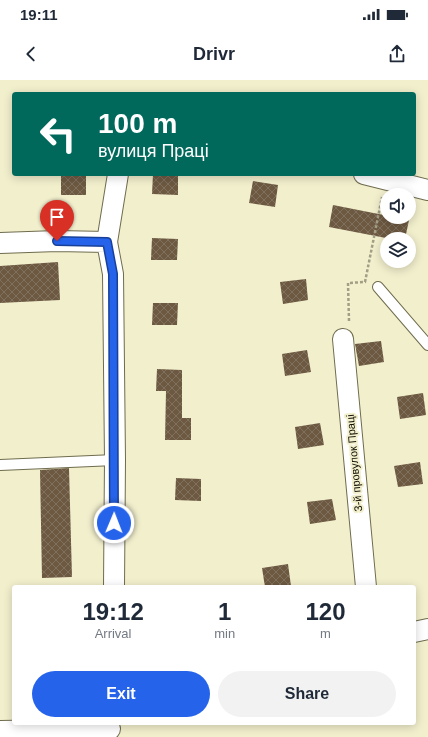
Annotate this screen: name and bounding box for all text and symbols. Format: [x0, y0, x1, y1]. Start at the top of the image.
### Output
text: 19:11 [20, 6, 58, 23]
icon: back [20, 43, 42, 65]
icon: share [386, 43, 408, 65]
text: Drivr [193, 44, 235, 64]
icon: left [32, 108, 84, 160]
text: 100 m [98, 108, 177, 139]
text: вулиця Праці [98, 141, 209, 161]
map controls [380, 188, 416, 268]
button: sound [380, 188, 416, 224]
pin [40, 200, 74, 241]
icon: arrive [46, 206, 68, 228]
button: layers [380, 232, 416, 268]
street label: 3-й провулок Праці [344, 414, 364, 512]
position arrow [93, 502, 135, 544]
text: 19:12 [82, 598, 144, 625]
text: 1 [218, 598, 231, 625]
text: 120 [306, 598, 346, 625]
text: Arrival [95, 626, 132, 641]
text: min [214, 626, 235, 641]
text: m [320, 626, 331, 641]
button: Exit [32, 671, 210, 717]
button: Share [218, 671, 396, 717]

